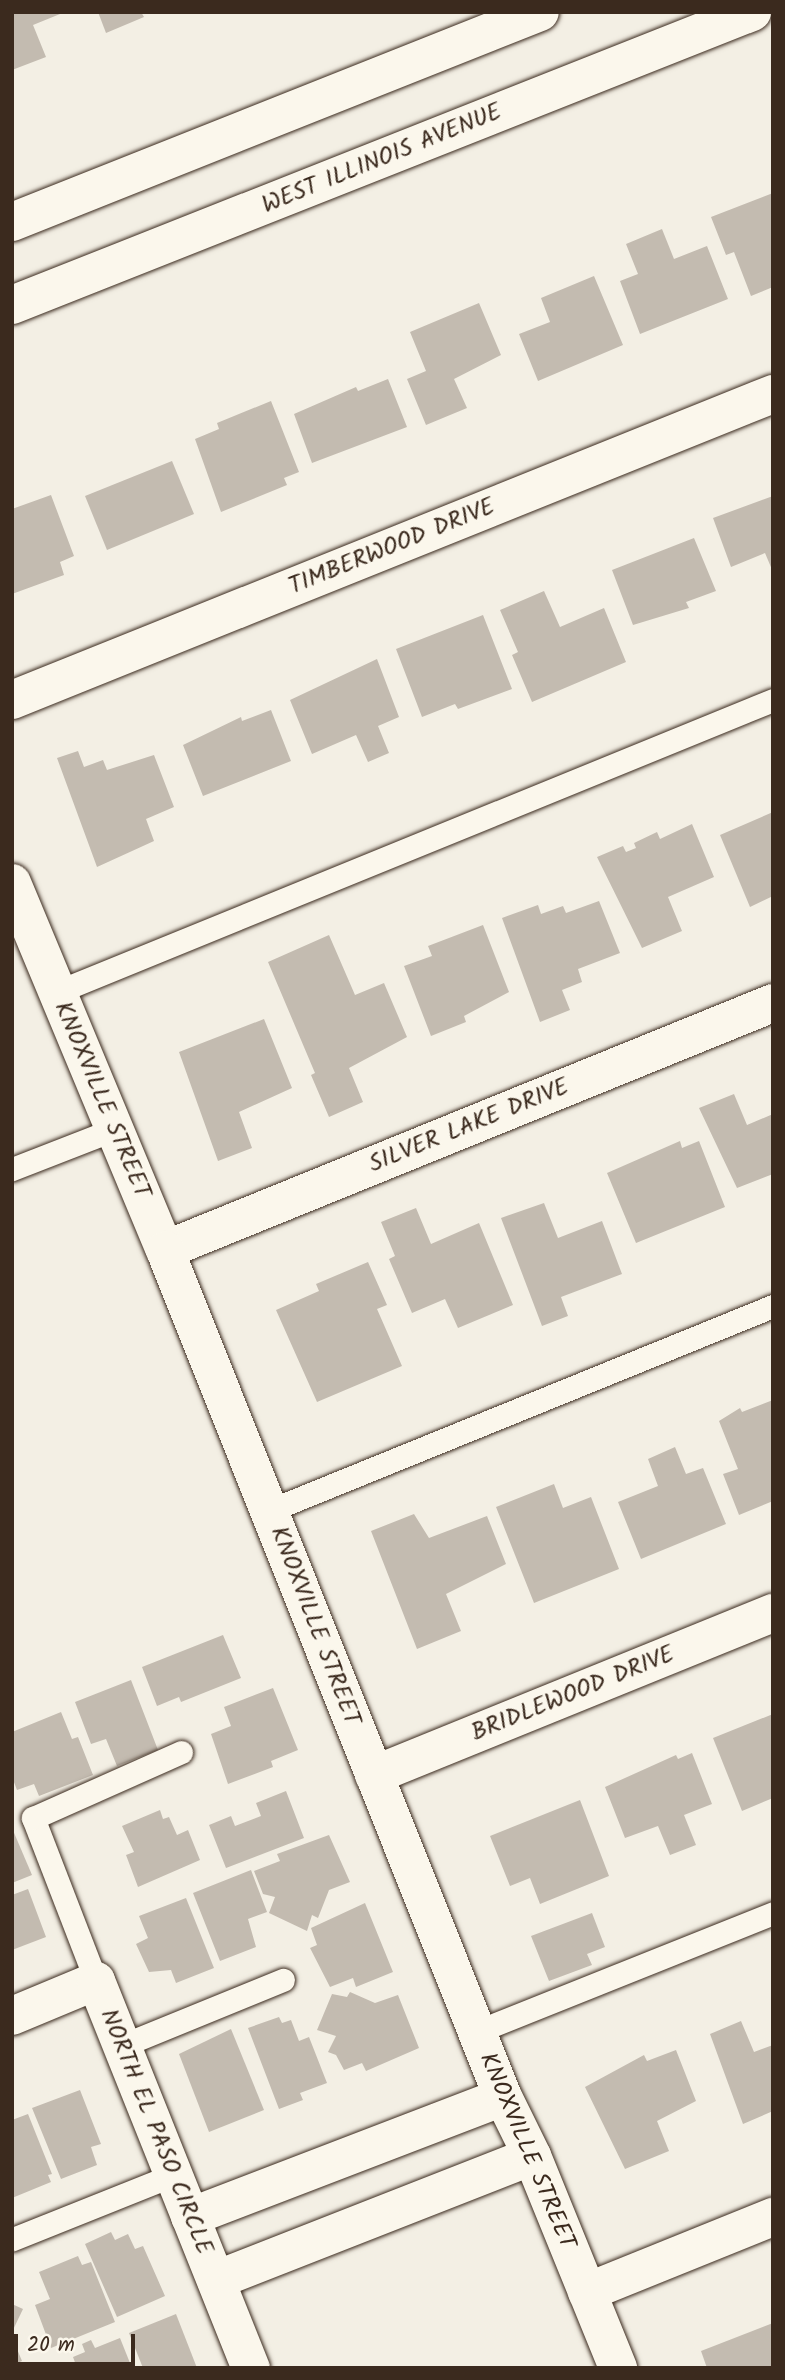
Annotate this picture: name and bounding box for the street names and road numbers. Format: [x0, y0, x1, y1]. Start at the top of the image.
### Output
street label: WEST ILLINOIS AVENUE [258, 98, 506, 220]
street label: TIMBERWOOD DRIVE [285, 493, 499, 601]
street label: KNOXVILLE STREET [48, 997, 156, 1203]
street label: SILVER LAKE DRIVE [365, 1073, 573, 1179]
street label: KNOXVILLE STREET [264, 1522, 366, 1730]
street label: BRIDLEWOOD DRIVE [467, 1640, 679, 1748]
street label: NORTH EL PASO CIRCLE [94, 2005, 218, 2259]
street label: KNOXVILLE STREET [473, 2048, 581, 2254]

